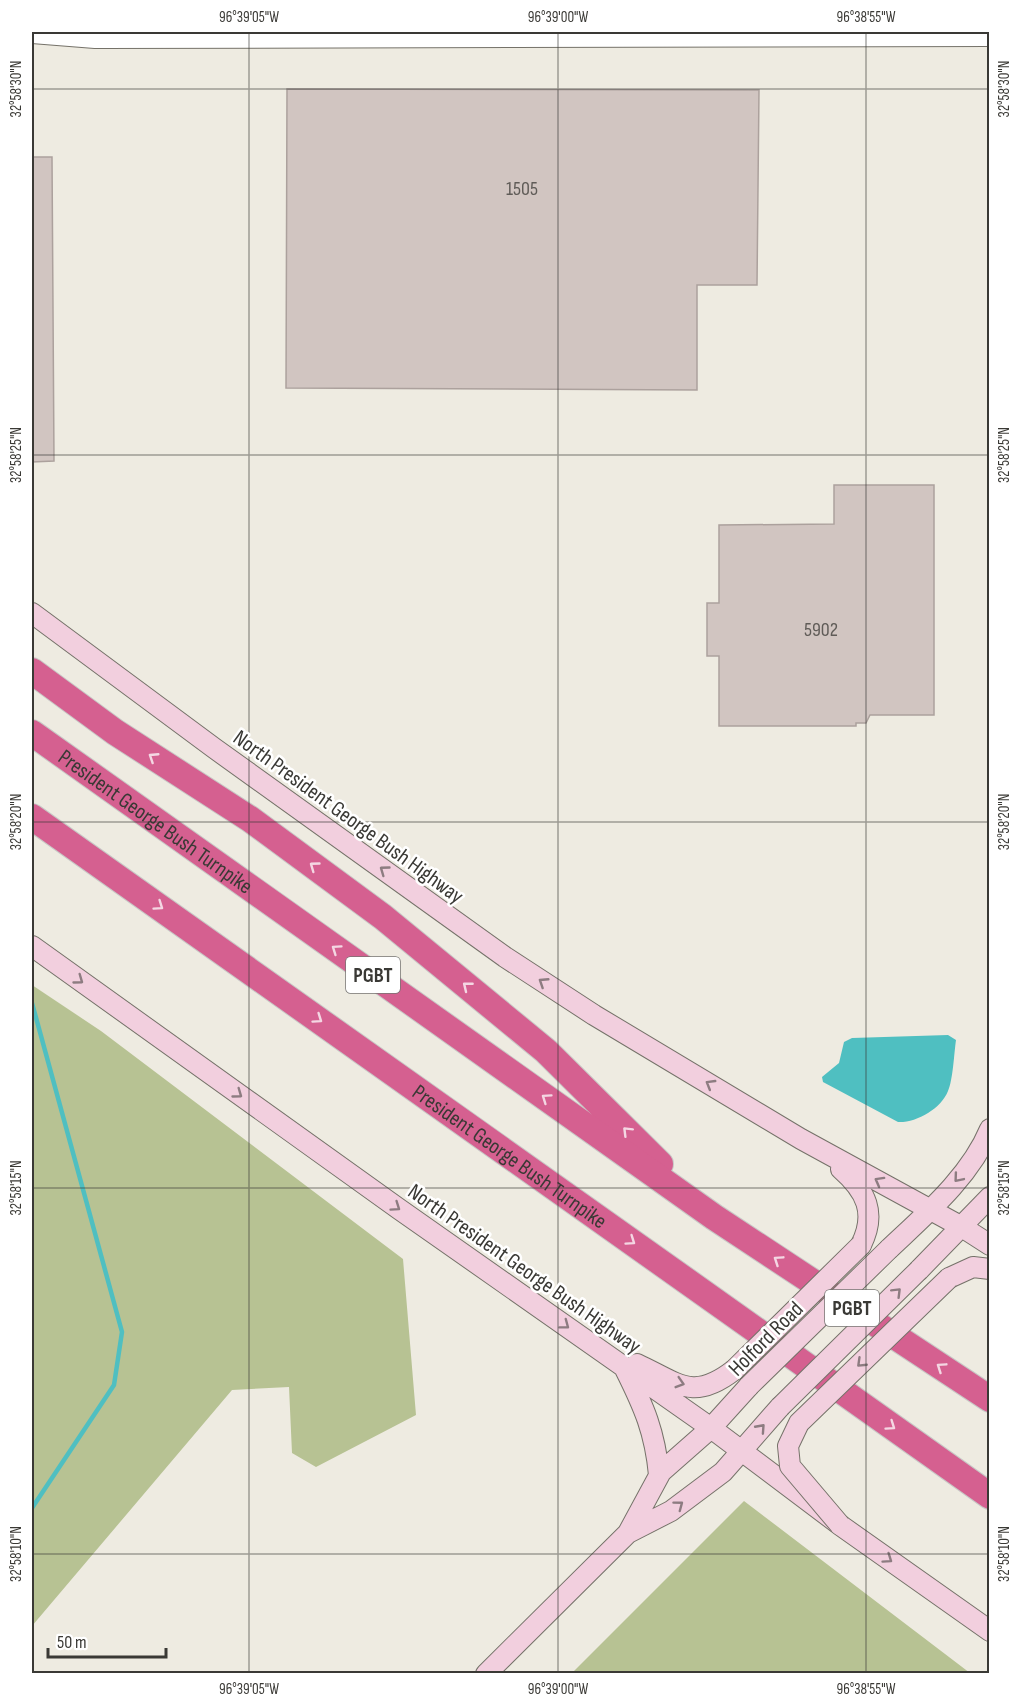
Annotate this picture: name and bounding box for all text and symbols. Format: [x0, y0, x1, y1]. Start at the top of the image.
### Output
text: 96°39'05"W [219, 8, 279, 27]
text: 96°39'00"W [528, 8, 588, 27]
text: 96°38'55"W [837, 8, 896, 27]
text: 32°58'30"N [7, 61, 26, 117]
text: 32°58'30"N [995, 61, 1014, 117]
house number: 1505 [506, 177, 538, 201]
text: 32°58'25"N [7, 427, 26, 483]
text: 32°58'25"N [995, 427, 1014, 483]
house number: 5902 [804, 618, 838, 642]
street label: North President George Bush Highway [228, 724, 469, 910]
street label: President George Bush Turnpike [53, 744, 258, 900]
one-way arrow [149, 752, 159, 764]
text: 32°58'20"N [7, 794, 26, 850]
text: 32°58'20"N [995, 794, 1014, 850]
one-way arrow [310, 862, 321, 873]
one-way arrow [379, 866, 390, 877]
one-way arrow [152, 899, 163, 910]
one-way arrow [331, 945, 342, 956]
road number: PGBT [346, 957, 400, 993]
one-way arrow [73, 973, 84, 984]
one-way arrow [539, 978, 550, 989]
one-way arrow [463, 983, 474, 994]
one-way arrow [311, 1012, 322, 1023]
street label: President George Bush Turnpike [407, 1079, 612, 1235]
one-way arrow [706, 1079, 716, 1091]
one-way arrow [231, 1087, 242, 1098]
one-way arrow [542, 1094, 553, 1105]
one-way arrow [624, 1128, 635, 1139]
text: 32°58'15"N [7, 1160, 26, 1216]
text: 32°58'15"N [995, 1160, 1014, 1216]
one-way arrow [955, 1171, 966, 1182]
one-way arrow [874, 1177, 885, 1189]
street label: North President George Bush Highway [402, 1178, 646, 1360]
one-way arrow [390, 1200, 401, 1211]
one-way arrow [624, 1234, 635, 1245]
one-way arrow [774, 1255, 784, 1267]
one-way arrow [889, 1288, 900, 1299]
road number: PGBT [825, 1290, 879, 1326]
street label: Holford Road [723, 1296, 809, 1382]
one-way arrow [558, 1317, 569, 1328]
one-way arrow [858, 1355, 869, 1366]
one-way arrow [936, 1363, 947, 1374]
one-way arrow [674, 1376, 685, 1389]
one-way arrow [885, 1419, 896, 1430]
one-way arrow [754, 1425, 765, 1435]
one-way arrow [673, 1501, 684, 1512]
text: 32°58'10"N [7, 1526, 26, 1582]
text: 32°58'10"N [995, 1526, 1014, 1582]
one-way arrow [881, 1552, 892, 1563]
scale bar [48, 1621, 166, 1659]
text: 50 m [57, 1632, 87, 1653]
text: 96°39'05"W [219, 1680, 279, 1699]
text: 96°39'00"W [528, 1680, 588, 1699]
text: 96°38'55"W [837, 1680, 896, 1699]

